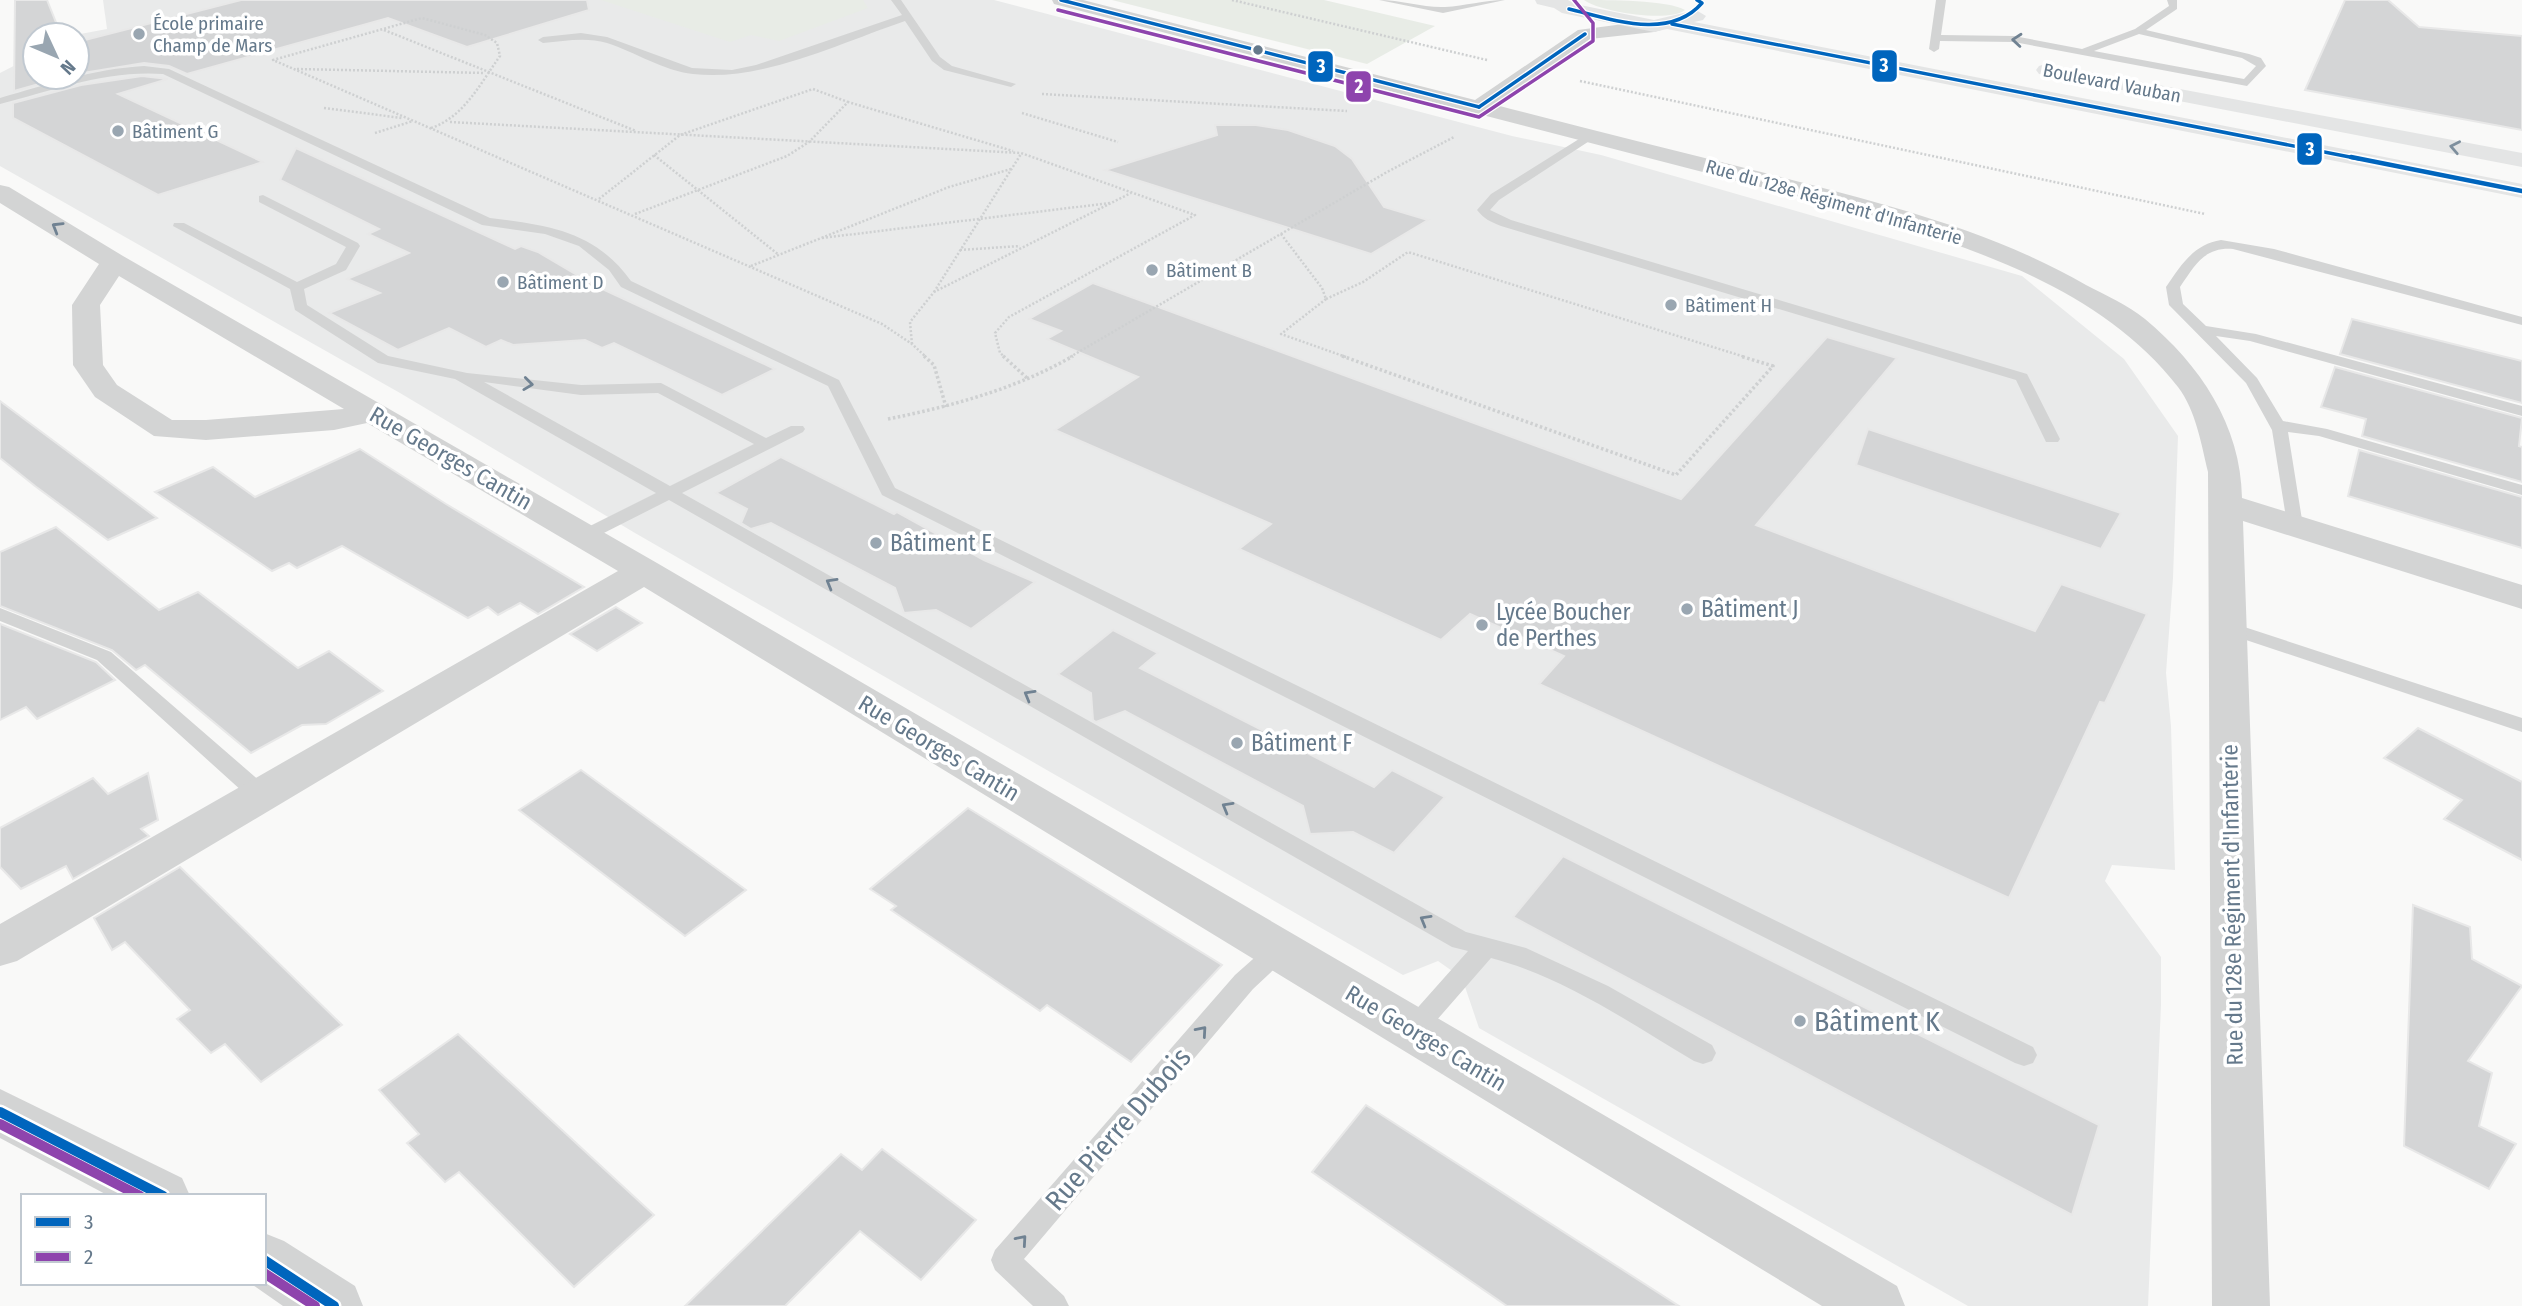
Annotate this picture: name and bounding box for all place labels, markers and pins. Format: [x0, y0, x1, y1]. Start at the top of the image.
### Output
place label: École primaire Champ de Mars [153, 12, 272, 57]
marker: École primaire Champ de Mars [131, 26, 147, 42]
unlabelled marker [1251, 43, 1265, 57]
place label: Bâtiment G [132, 120, 218, 143]
marker: Bâtiment G [110, 123, 126, 139]
place label: Bâtiment B [1166, 259, 1252, 282]
marker: Bâtiment B [1144, 262, 1160, 278]
place label: Bâtiment D [517, 271, 603, 294]
marker: Bâtiment D [495, 274, 511, 290]
place label: Bâtiment H [1685, 294, 1772, 317]
marker: Bâtiment H [1663, 297, 1679, 313]
place label: Bâtiment E [890, 529, 992, 557]
marker: Bâtiment E [868, 535, 884, 551]
place label: Bâtiment J [1701, 595, 1799, 623]
place label: Lycée Boucher de Perthes [1496, 598, 1630, 652]
marker: Bâtiment J [1679, 601, 1695, 617]
marker: Lycée Boucher de Perthes [1474, 617, 1490, 633]
place label: Bâtiment F [1251, 729, 1352, 757]
marker: Bâtiment F [1229, 735, 1245, 751]
place label: Bâtiment K [1814, 1005, 1940, 1038]
marker: Bâtiment K [1792, 1013, 1808, 1029]

